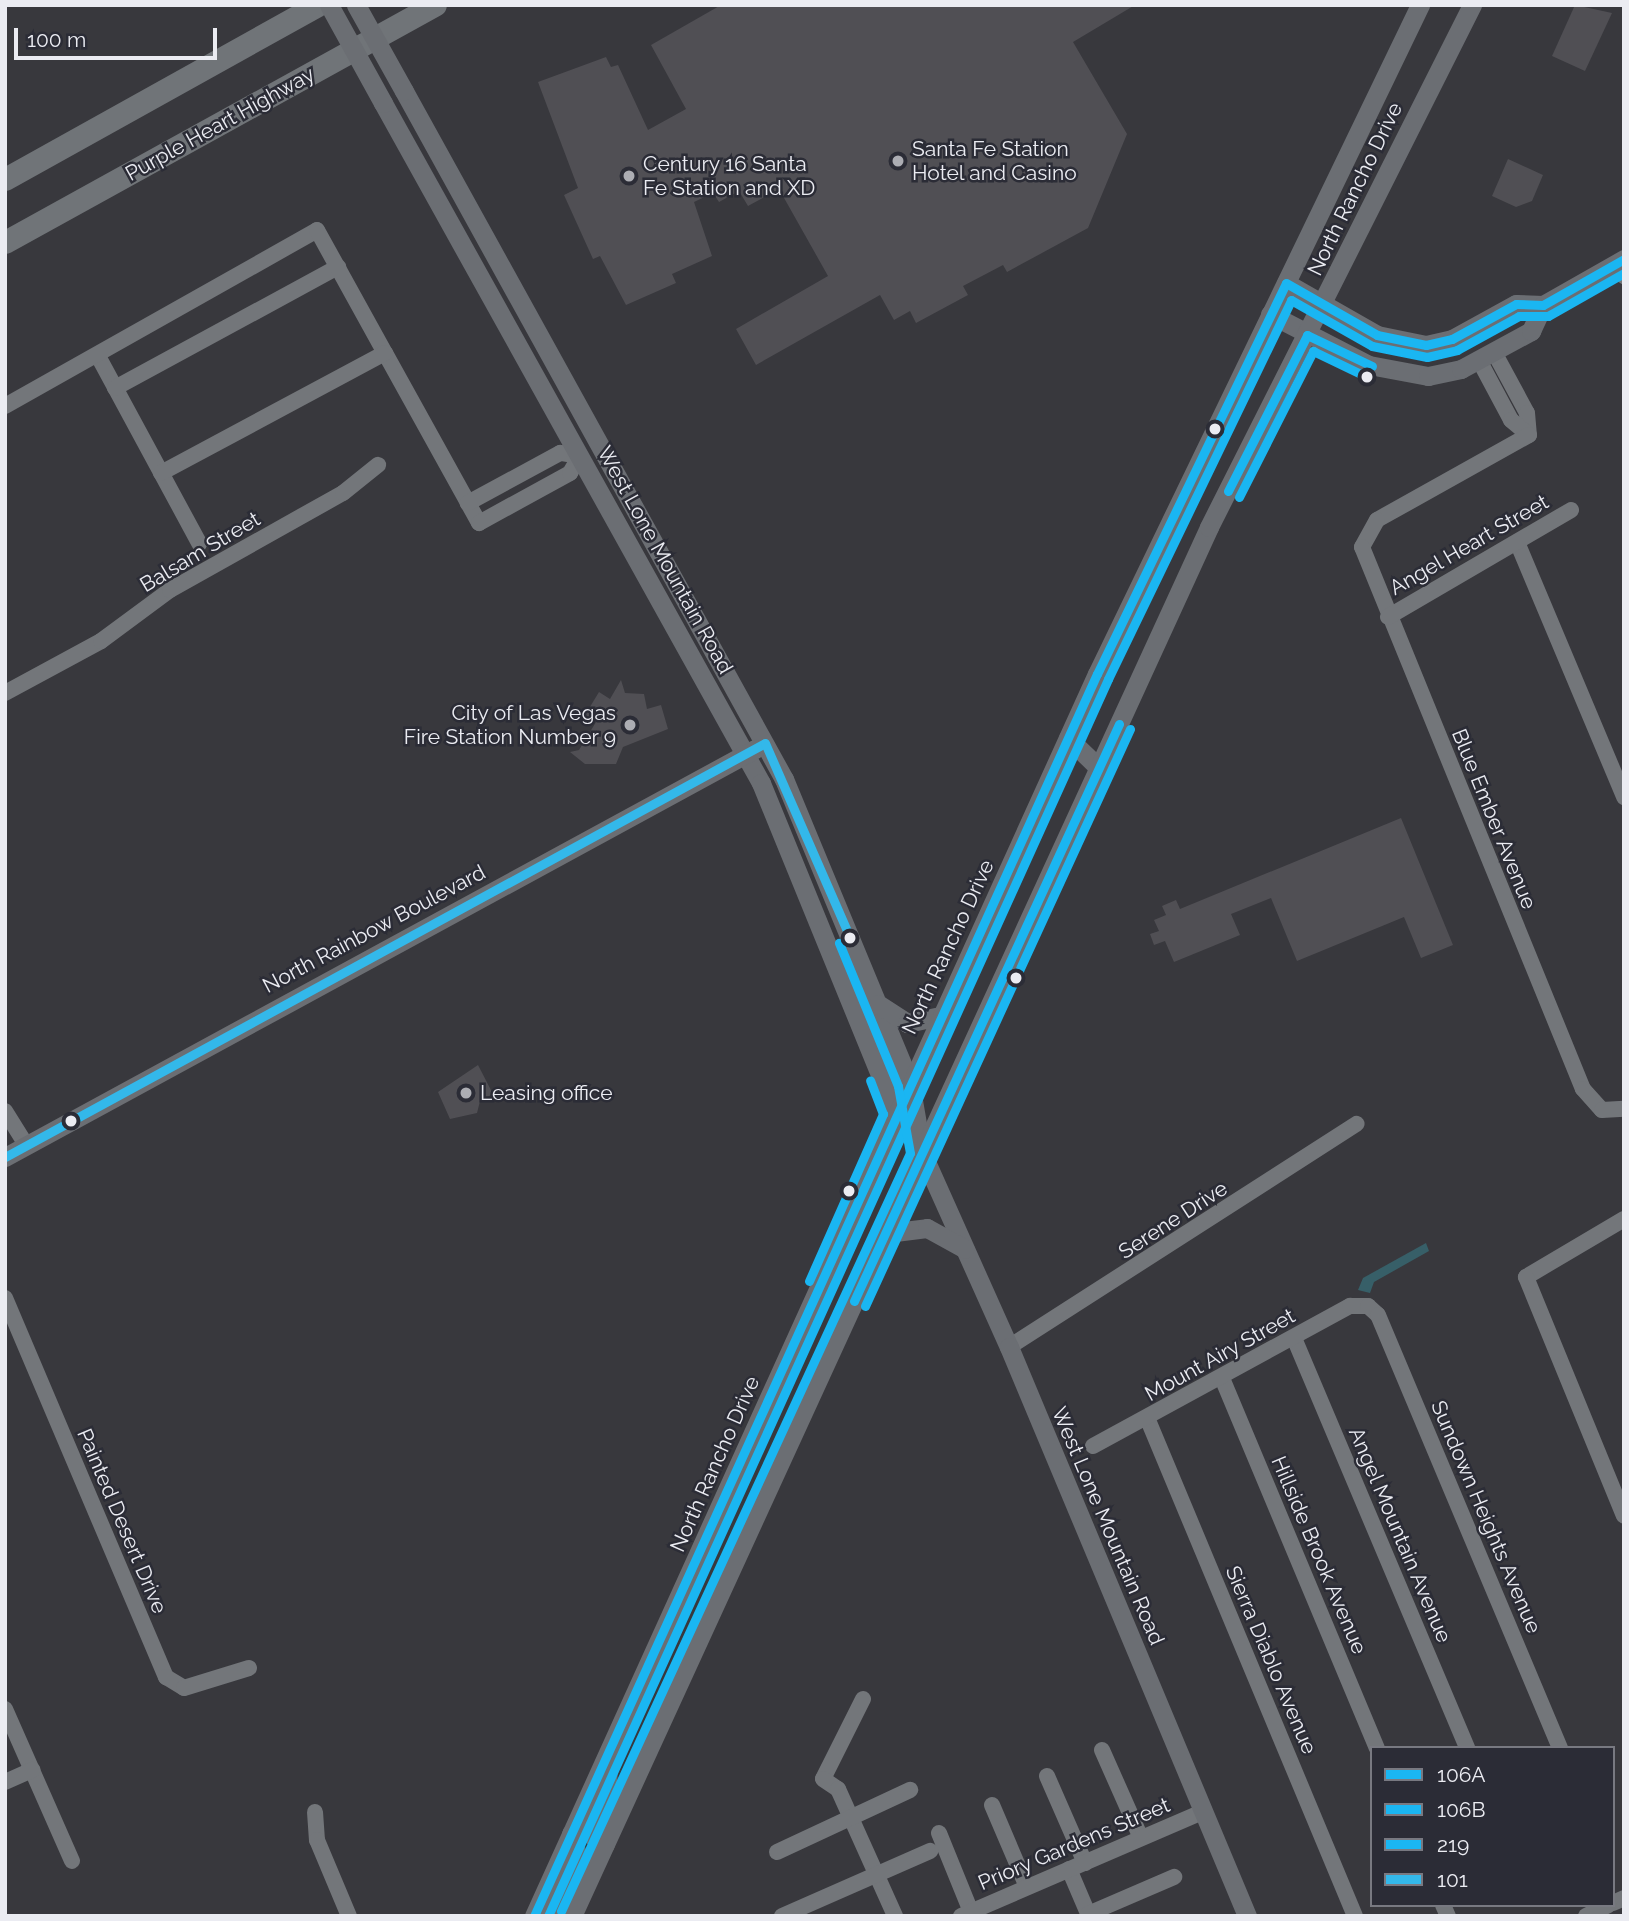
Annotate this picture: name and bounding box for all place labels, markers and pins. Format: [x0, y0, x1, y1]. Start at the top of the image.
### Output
place label: Santa Fe Station Hotel and Casino [912, 136, 1077, 186]
place label: Century 16 Santa Fe Station and XD [643, 151, 815, 201]
marker: Santa Fe Station Hotel and Casino [890, 153, 906, 169]
marker: Century 16 Santa Fe Station and XD [621, 168, 637, 184]
unlabelled marker [1360, 370, 1374, 384]
unlabelled marker [1208, 422, 1222, 436]
place label: City of Las Vegas Fire Station Number 9 [403, 700, 616, 750]
marker: City of Las Vegas Fire Station Number 9 [622, 717, 638, 733]
unlabelled marker [843, 931, 857, 945]
unlabelled marker [1009, 971, 1023, 985]
place label: Leasing office [480, 1080, 613, 1106]
marker: Leasing office [458, 1085, 474, 1101]
unlabelled marker [64, 1114, 78, 1128]
unlabelled marker [842, 1184, 856, 1198]

